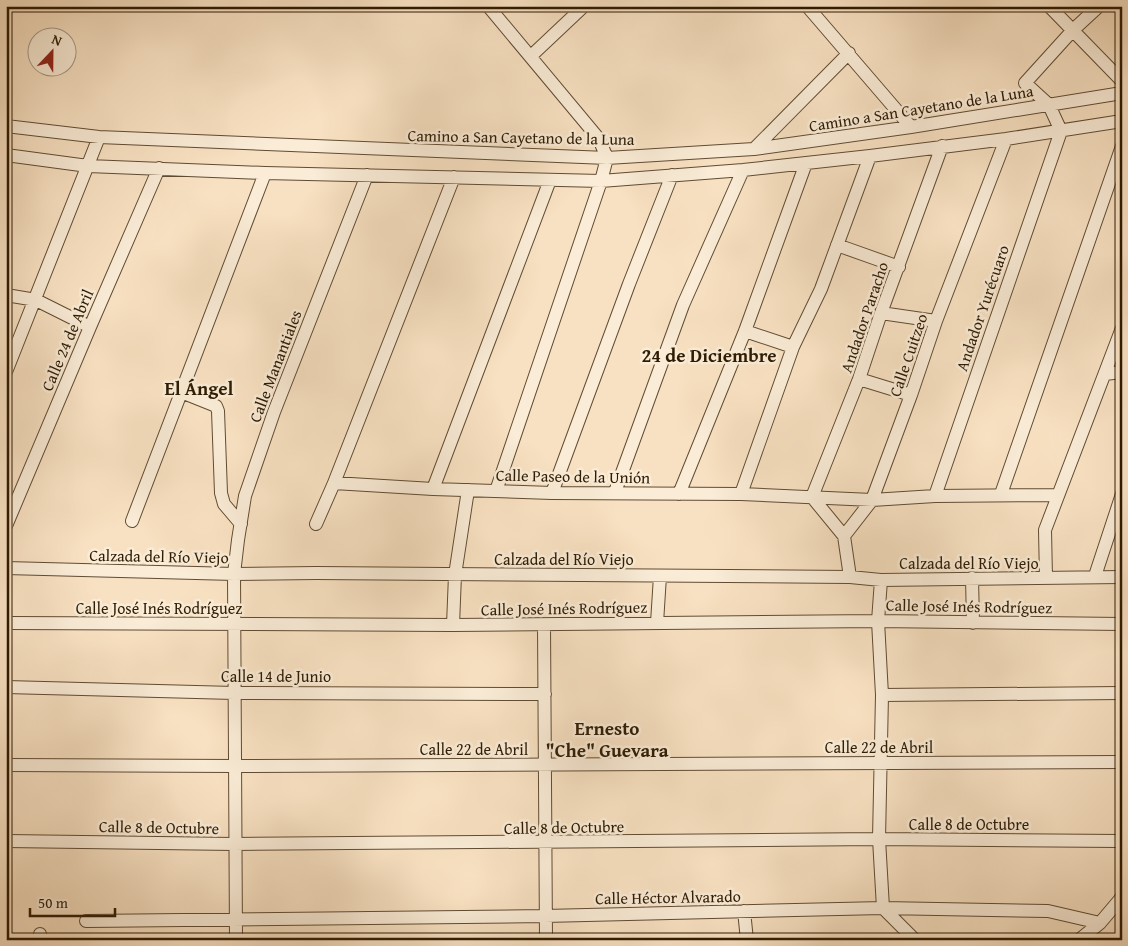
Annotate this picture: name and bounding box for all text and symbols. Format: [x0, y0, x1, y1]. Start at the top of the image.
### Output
north arrow [28, 28, 78, 78]
text: N [49, 29, 66, 51]
street label: Camino a San Cayetano de la Luna [807, 78, 1035, 138]
street label: Camino a San Cayetano de la Luna [407, 123, 635, 151]
street label: Andador Yurécuaro [949, 242, 1015, 374]
street label: Andador Paracho [834, 258, 894, 376]
street label: Calle 24 de Abril [35, 285, 99, 395]
street label: Calle Manantiales [243, 306, 307, 426]
street label: Calle Cuitzeo [883, 310, 933, 400]
district label: 24 de Diciembre [642, 341, 777, 369]
district label: El Ángel [165, 374, 234, 402]
street label: Calle Paseo de la Unión [496, 463, 650, 489]
street label: Calzada del Río Viejo [89, 543, 229, 569]
street label: Calzada del Río Viejo [494, 547, 634, 571]
street label: Calzada del Río Viejo [899, 551, 1039, 575]
street label: Calle José Inés Rodríguez [886, 593, 1052, 619]
street label: Calle José Inés Rodríguez [481, 595, 647, 621]
street label: Calle José Inés Rodríguez [76, 596, 242, 620]
street label: Calle 14 de Junio [221, 664, 331, 688]
district label: Ernesto "Che" Guevara [545, 714, 669, 764]
street label: Calle 22 de Abril [825, 735, 934, 759]
street label: Calle 22 de Abril [420, 737, 529, 761]
street label: Calle 8 de Octubre [909, 812, 1029, 836]
street label: Calle 8 de Octubre [99, 814, 219, 840]
street label: Calle 8 de Octubre [504, 814, 624, 840]
street label: Calle Héctor Alvarado [595, 884, 741, 910]
scale bar [30, 886, 115, 918]
text: 50 m [38, 892, 69, 913]

